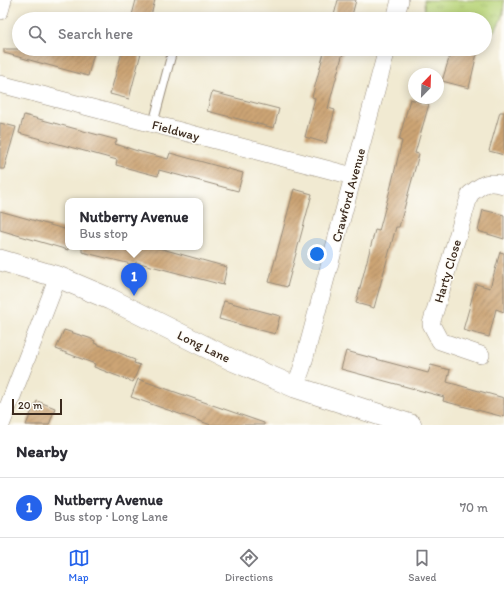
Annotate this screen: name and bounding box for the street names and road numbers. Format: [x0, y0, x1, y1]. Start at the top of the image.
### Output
street label: Fieldway [150, 117, 201, 144]
street label: Crawford Avenue [329, 146, 368, 244]
street label: Harty Close [431, 238, 464, 305]
street label: Long Lane [175, 327, 233, 366]

